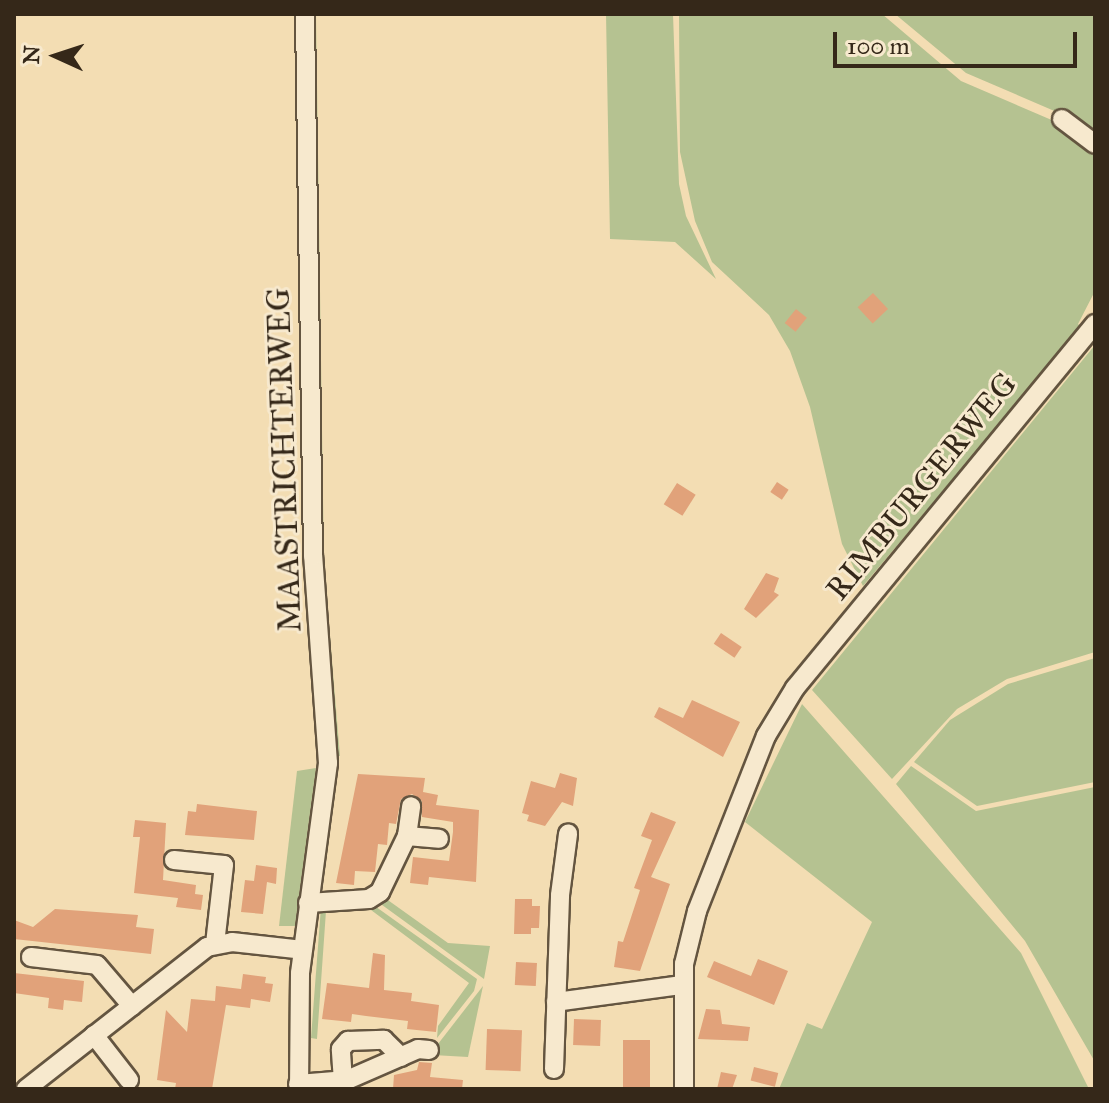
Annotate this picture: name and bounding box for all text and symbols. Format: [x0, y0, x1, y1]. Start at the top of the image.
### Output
north arrow [16, 16, 96, 96]
scale bar [837, 16, 1081, 66]
text: 100 m [847, 31, 910, 61]
text: N [18, 45, 46, 65]
street label: MAASTRICHTERWEG [260, 287, 310, 633]
street label: RIMBURGERWEG [819, 366, 1025, 608]

